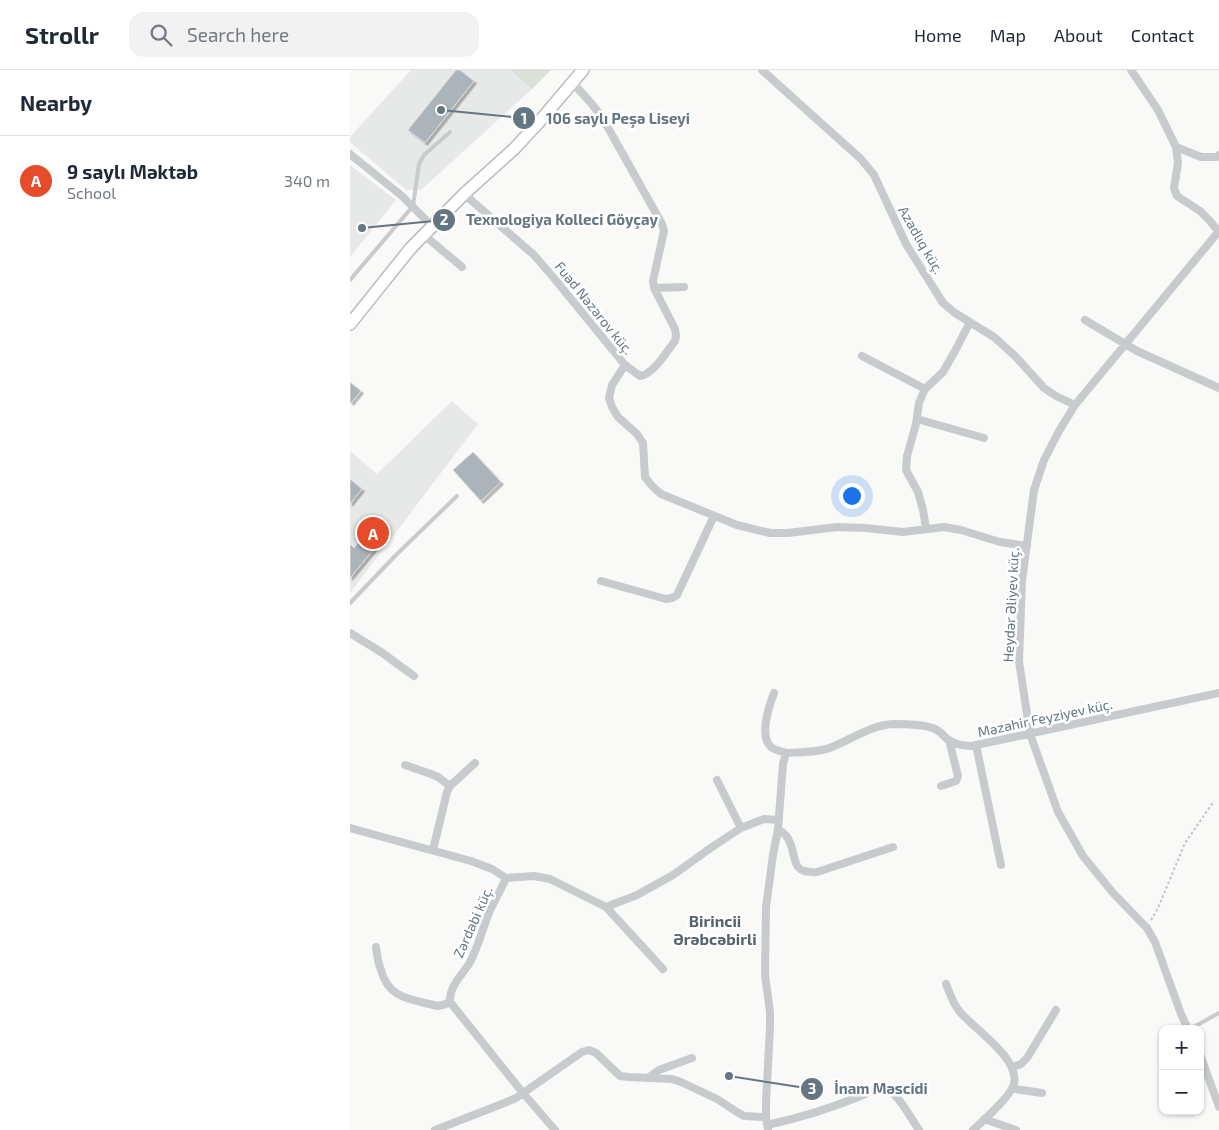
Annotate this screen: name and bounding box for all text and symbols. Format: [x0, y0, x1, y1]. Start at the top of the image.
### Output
search box [129, 12, 479, 57]
text: Strollr [25, 20, 99, 49]
icon: search [147, 21, 175, 49]
text: Search here [187, 23, 289, 46]
text: Home [914, 24, 962, 46]
text: Map [990, 24, 1026, 46]
text: About [1054, 24, 1103, 46]
text: Contact [1131, 24, 1194, 46]
text: Nearby [20, 90, 92, 115]
callout: 106 saylı Peşə Liseyi [511, 103, 700, 133]
text: 1 [521, 109, 527, 127]
text: 106 saylı Peşə Liseyi [546, 109, 690, 129]
text: 9 saylı Məktəb [67, 160, 198, 183]
text: A [31, 171, 41, 190]
text: 340 m [284, 171, 330, 190]
text: School [67, 183, 116, 202]
street label: Azadlıq küç. [894, 203, 948, 277]
callout: Texnologiya Kolleci Göyçay [432, 205, 668, 235]
text: 2 [440, 210, 449, 228]
text: Texnologiya Kolleci Göyçay [466, 210, 658, 230]
street label: Fuad Nəzərov küç. [551, 258, 637, 358]
your location [839, 483, 865, 509]
pin: A [357, 514, 389, 552]
street label: Heydər Əliyev küç. [999, 547, 1023, 663]
street label: Məzahir Feyziyev küç. [976, 695, 1114, 741]
street label: Zərdabi küç. [449, 883, 497, 961]
district label: Birincii Ərəbcəbirli [673, 911, 757, 948]
map controls [1159, 1025, 1204, 1115]
button: + [1159, 1025, 1204, 1070]
button: − [1159, 1070, 1204, 1115]
callout: İnam Məscidi [800, 1074, 938, 1104]
text: 3 [808, 1079, 816, 1097]
text: İnam Məscidi [834, 1079, 928, 1097]

